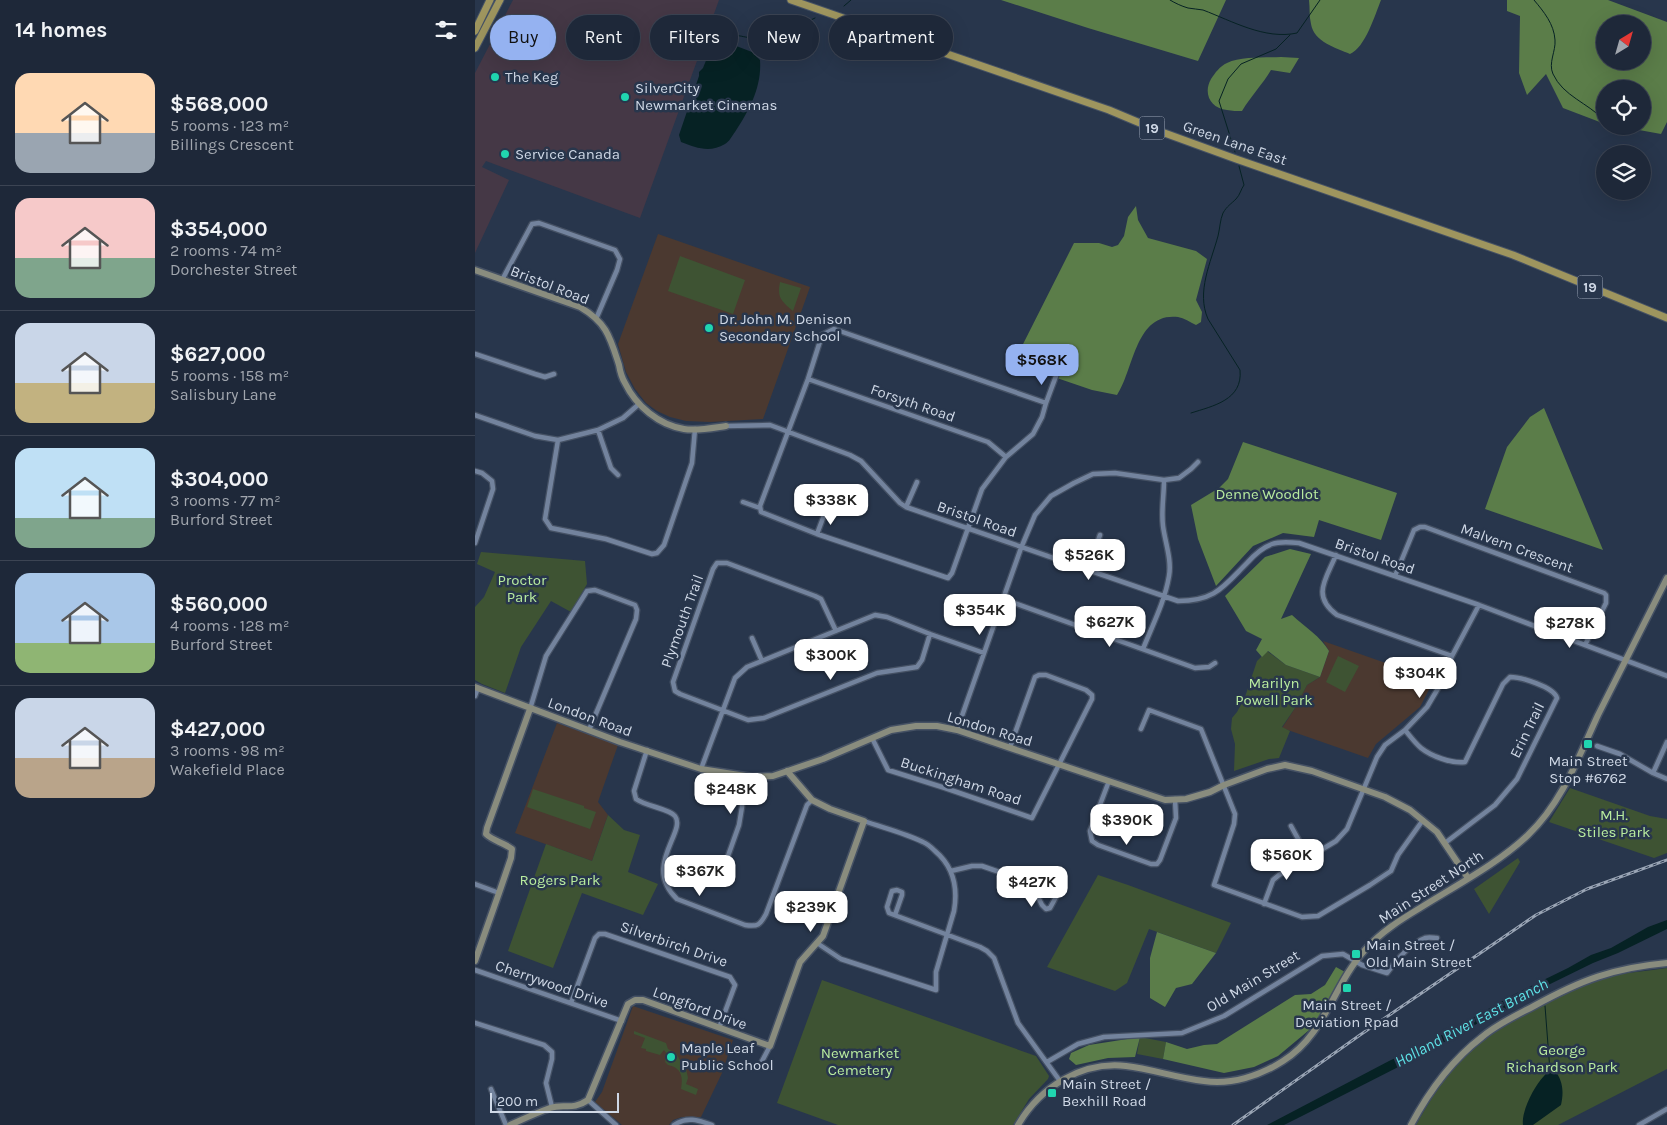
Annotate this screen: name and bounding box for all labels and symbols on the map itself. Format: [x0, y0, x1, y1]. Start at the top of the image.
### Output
north arrow [1596, 15, 1651, 70]
place label: The Keg [505, 68, 559, 86]
marker: The Keg [489, 71, 501, 83]
place label: SilverCity Newmarket Cinemas [635, 79, 778, 114]
marker: SilverCity Newmarket Cinemas [619, 91, 631, 103]
road number: 19 [1139, 116, 1165, 140]
street label: Green Lane East [1181, 117, 1290, 169]
place label: Service Canada [515, 145, 620, 163]
marker: Service Canada [499, 148, 511, 160]
street label: Bristol Road [508, 262, 592, 308]
road number: 19 [1577, 276, 1603, 298]
place label: Dr. John M. Denison Secondary School [719, 310, 852, 345]
marker: Dr. John M. Denison Secondary School [703, 322, 715, 334]
pin: $568K [1007, 344, 1077, 386]
street label: Forsyth Road [868, 380, 958, 426]
pin: $338K [796, 484, 866, 526]
park label: Denne Woodlot [1215, 485, 1319, 503]
street label: Bristol Road [935, 497, 1019, 541]
street label: Malvern Crescent [1458, 519, 1576, 577]
street label: Bristol Road [1333, 534, 1417, 578]
pin: $526K [1054, 538, 1124, 581]
park label: Proctor Park [498, 571, 547, 606]
street label: Plymouth Trail [657, 572, 707, 670]
pin: $354K [945, 594, 1015, 636]
pin: $627K [1075, 606, 1145, 648]
pin: $278K [1535, 606, 1605, 649]
pin: $300K [796, 638, 866, 681]
pin: $304K [1385, 656, 1455, 699]
park label: Marilyn Powell Park [1235, 674, 1313, 709]
street label: London Road [545, 693, 635, 741]
street label: Erin Trail [1506, 699, 1548, 761]
street label: London Road [945, 707, 1035, 751]
marker: Main Street Stop #6762 [1582, 738, 1594, 750]
place label: Main Street Stop #6762 [1548, 752, 1628, 787]
street label: Buckingham Road [898, 753, 1024, 809]
pin: $248K [696, 772, 766, 815]
pin: $390K [1092, 804, 1162, 846]
park label: M.H. Stiles Park [1578, 806, 1650, 841]
pin: $560K [1252, 838, 1322, 881]
street label: Main Street North [1375, 846, 1487, 928]
pin: $367K [665, 854, 735, 897]
pin: $427K [997, 866, 1067, 908]
park label: Rogers Park [520, 871, 600, 889]
pin: $239K [776, 890, 846, 933]
street label: Silverbirch Drive [618, 917, 730, 971]
place label: Main Street / Old Main Street [1366, 936, 1472, 971]
street label: Old Main Street [1203, 946, 1303, 1016]
marker: Main Street / Old Main Street [1350, 948, 1362, 960]
street label: Cherrywood Drive [493, 956, 611, 1012]
water label: Holland River East Branch [1391, 974, 1551, 1071]
marker: Main Street / Deviation Rpad [1341, 982, 1353, 994]
street label: Longford Drive [650, 983, 750, 1033]
place label: Main Street / Deviation Rpad [1295, 996, 1399, 1031]
place label: Maple Leaf Public School [681, 1039, 774, 1074]
park label: George Richardson Park [1506, 1041, 1618, 1076]
park label: Newmarket Cemetery [821, 1044, 900, 1079]
marker: Maple Leaf Public School [665, 1051, 677, 1063]
place label: Main Street / Bexhill Road [1062, 1075, 1151, 1110]
marker: Main Street / Bexhill Road [1046, 1087, 1058, 1099]
scale bar [490, 1090, 619, 1113]

